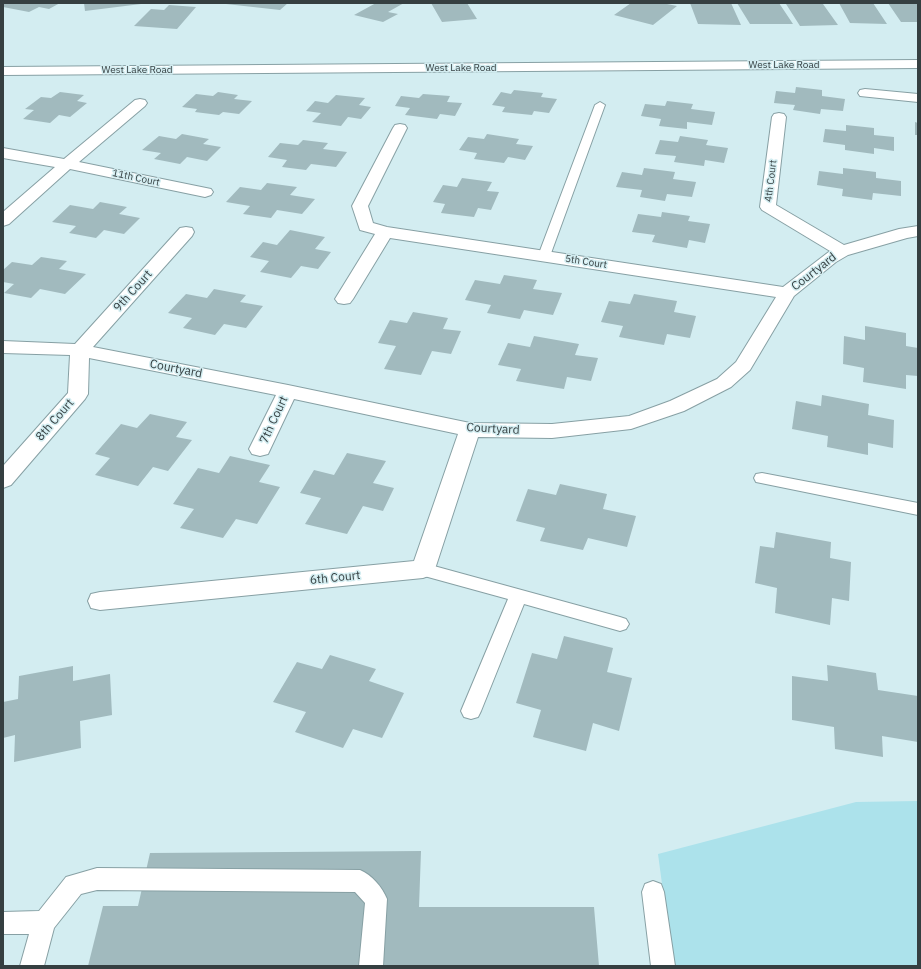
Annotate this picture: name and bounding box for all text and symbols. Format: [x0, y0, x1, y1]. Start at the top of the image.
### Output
street label: West Lake Road [748, 59, 820, 71]
street label: West Lake Road [425, 62, 497, 74]
street label: West Lake Road [101, 64, 173, 76]
street label: 4th Court [762, 159, 780, 203]
street label: 11th Court [111, 167, 161, 189]
street label: Courtyard [789, 250, 839, 294]
street label: 5th Court [564, 253, 608, 271]
street label: 9th Court [111, 267, 155, 315]
street label: Courtyard [149, 357, 203, 381]
street label: 7th Court [257, 394, 291, 446]
street label: 8th Court [33, 396, 77, 444]
street label: Courtyard [466, 420, 520, 438]
street label: 6th Court [309, 568, 361, 588]

